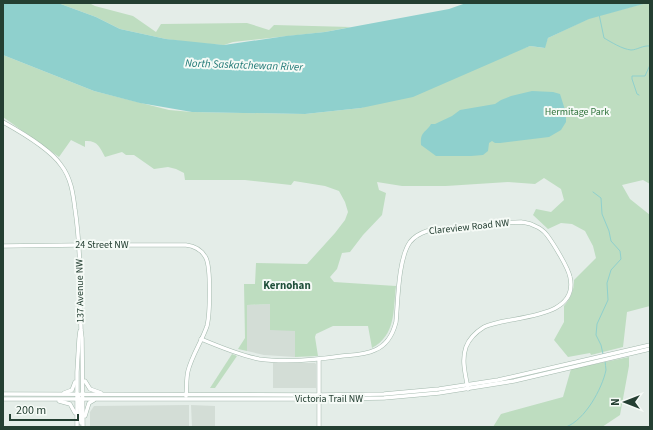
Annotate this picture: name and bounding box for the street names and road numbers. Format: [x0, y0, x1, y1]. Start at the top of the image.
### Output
street label: Clareview Road NW [428, 216, 510, 238]
street label: 24 Street NW [75, 238, 129, 252]
street label: 137 Avenue NW [72, 259, 88, 323]
street label: Victoria Trail NW [295, 392, 363, 406]

